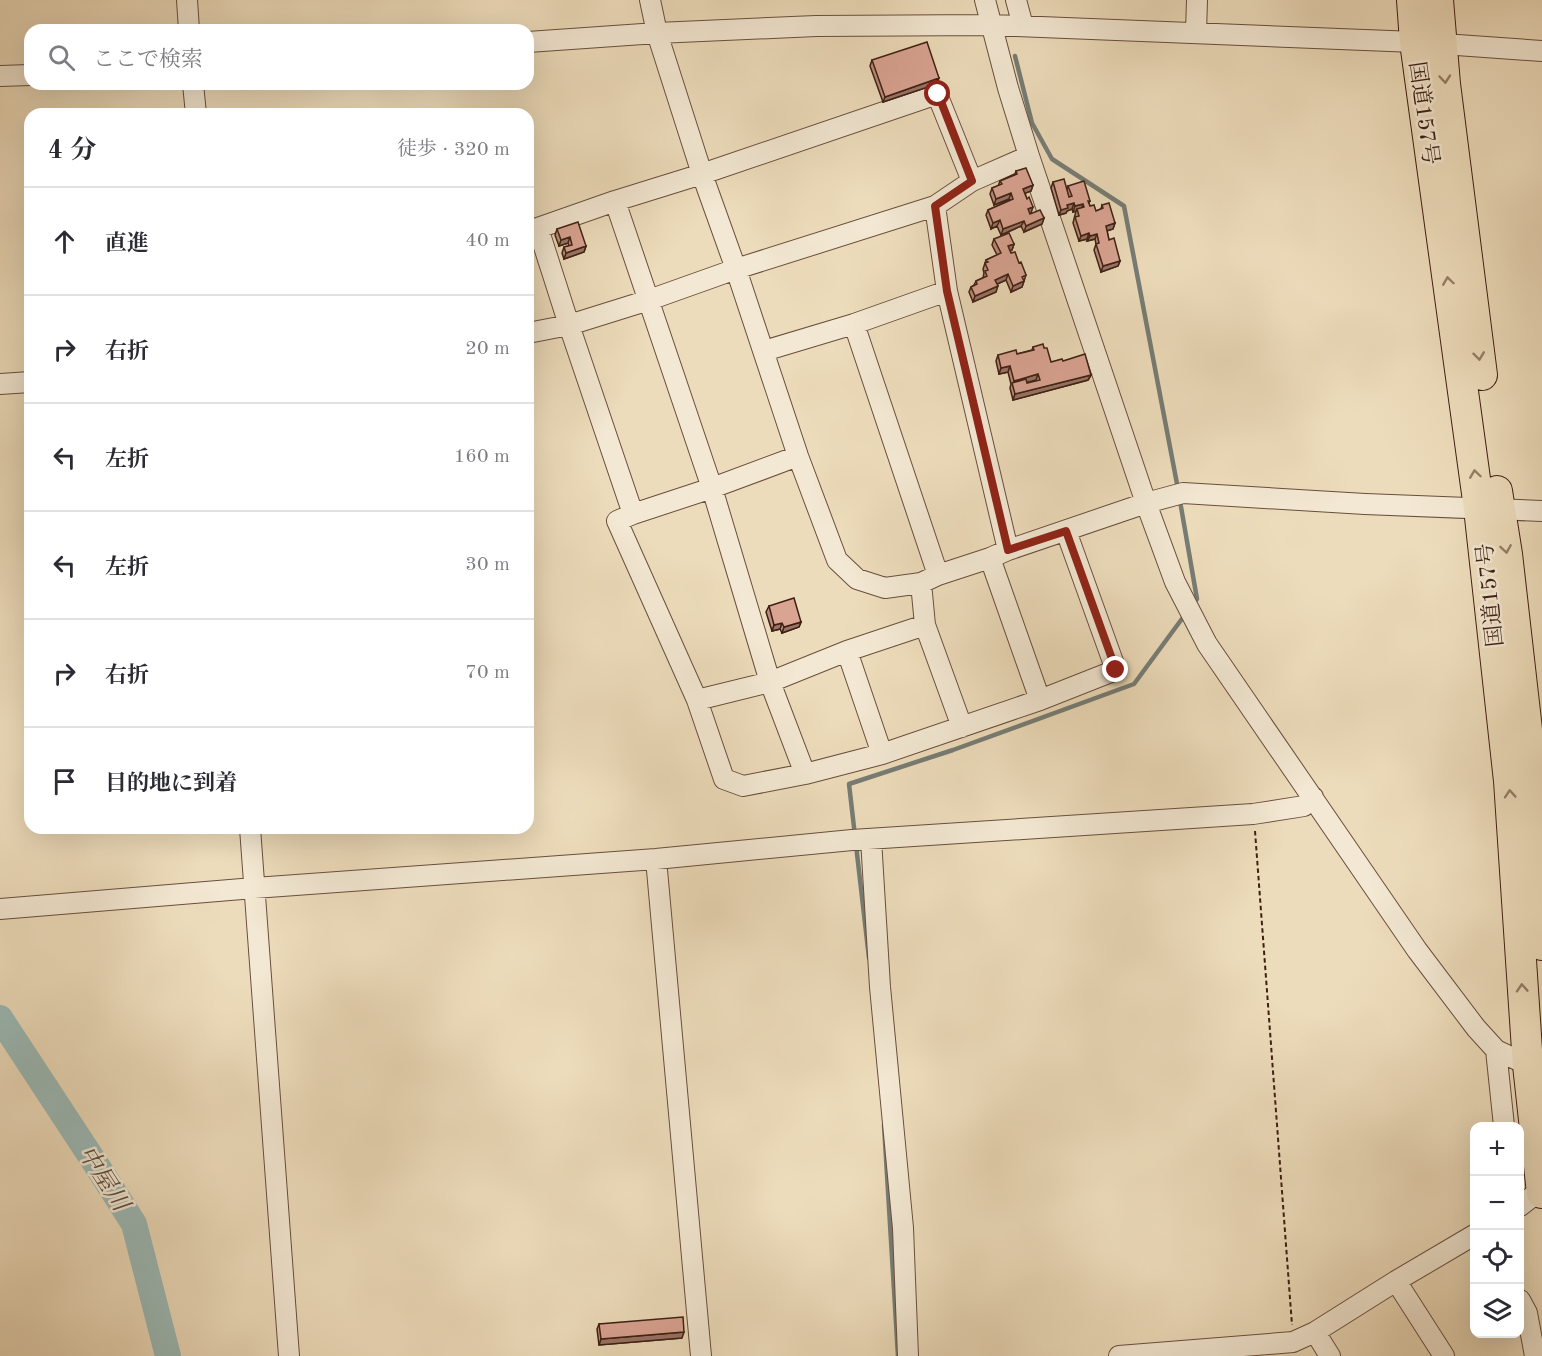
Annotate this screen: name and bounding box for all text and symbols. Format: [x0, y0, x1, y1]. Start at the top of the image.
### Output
search box [24, 24, 534, 90]
icon: search [45, 41, 78, 74]
text: ここで検索 [93, 49, 203, 71]
street label: 国道157号 [1405, 60, 1443, 166]
one-way arrow [1438, 75, 1451, 84]
route start [924, 80, 950, 106]
text: 4 分 [48, 138, 96, 164]
text: 徒歩 · 320 m [397, 140, 510, 160]
icon: ahead [48, 225, 81, 258]
text: 40 m [465, 231, 510, 251]
text: 直進 [105, 233, 149, 255]
one-way arrow [1443, 277, 1455, 286]
icon: right [48, 333, 81, 366]
text: 20 m [465, 339, 510, 359]
text: 右折 [105, 341, 149, 363]
one-way arrow [1473, 351, 1485, 361]
icon: left [48, 441, 81, 474]
text: 160 m [454, 447, 510, 467]
text: 左折 [105, 449, 149, 471]
one-way arrow [1469, 470, 1481, 479]
street label: 国道157号 [1473, 542, 1507, 648]
one-way arrow [1499, 544, 1512, 554]
icon: left [48, 549, 81, 582]
text: 30 m [465, 555, 510, 575]
text: 左折 [105, 557, 149, 579]
route end [1102, 656, 1128, 682]
icon: right [48, 657, 81, 690]
text: 70 m [465, 663, 510, 683]
text: 右折 [105, 665, 149, 687]
icon: arrive [48, 765, 81, 798]
text: 目的地に到着 [105, 773, 237, 795]
one-way arrow [1503, 789, 1516, 798]
one-way arrow [1516, 984, 1529, 993]
map controls [1470, 1122, 1524, 1338]
button: + [1470, 1122, 1524, 1176]
water label: 中屋川 [73, 1141, 136, 1218]
button: − [1470, 1176, 1524, 1230]
button: locate [1470, 1230, 1524, 1284]
button: layers [1470, 1284, 1524, 1338]

